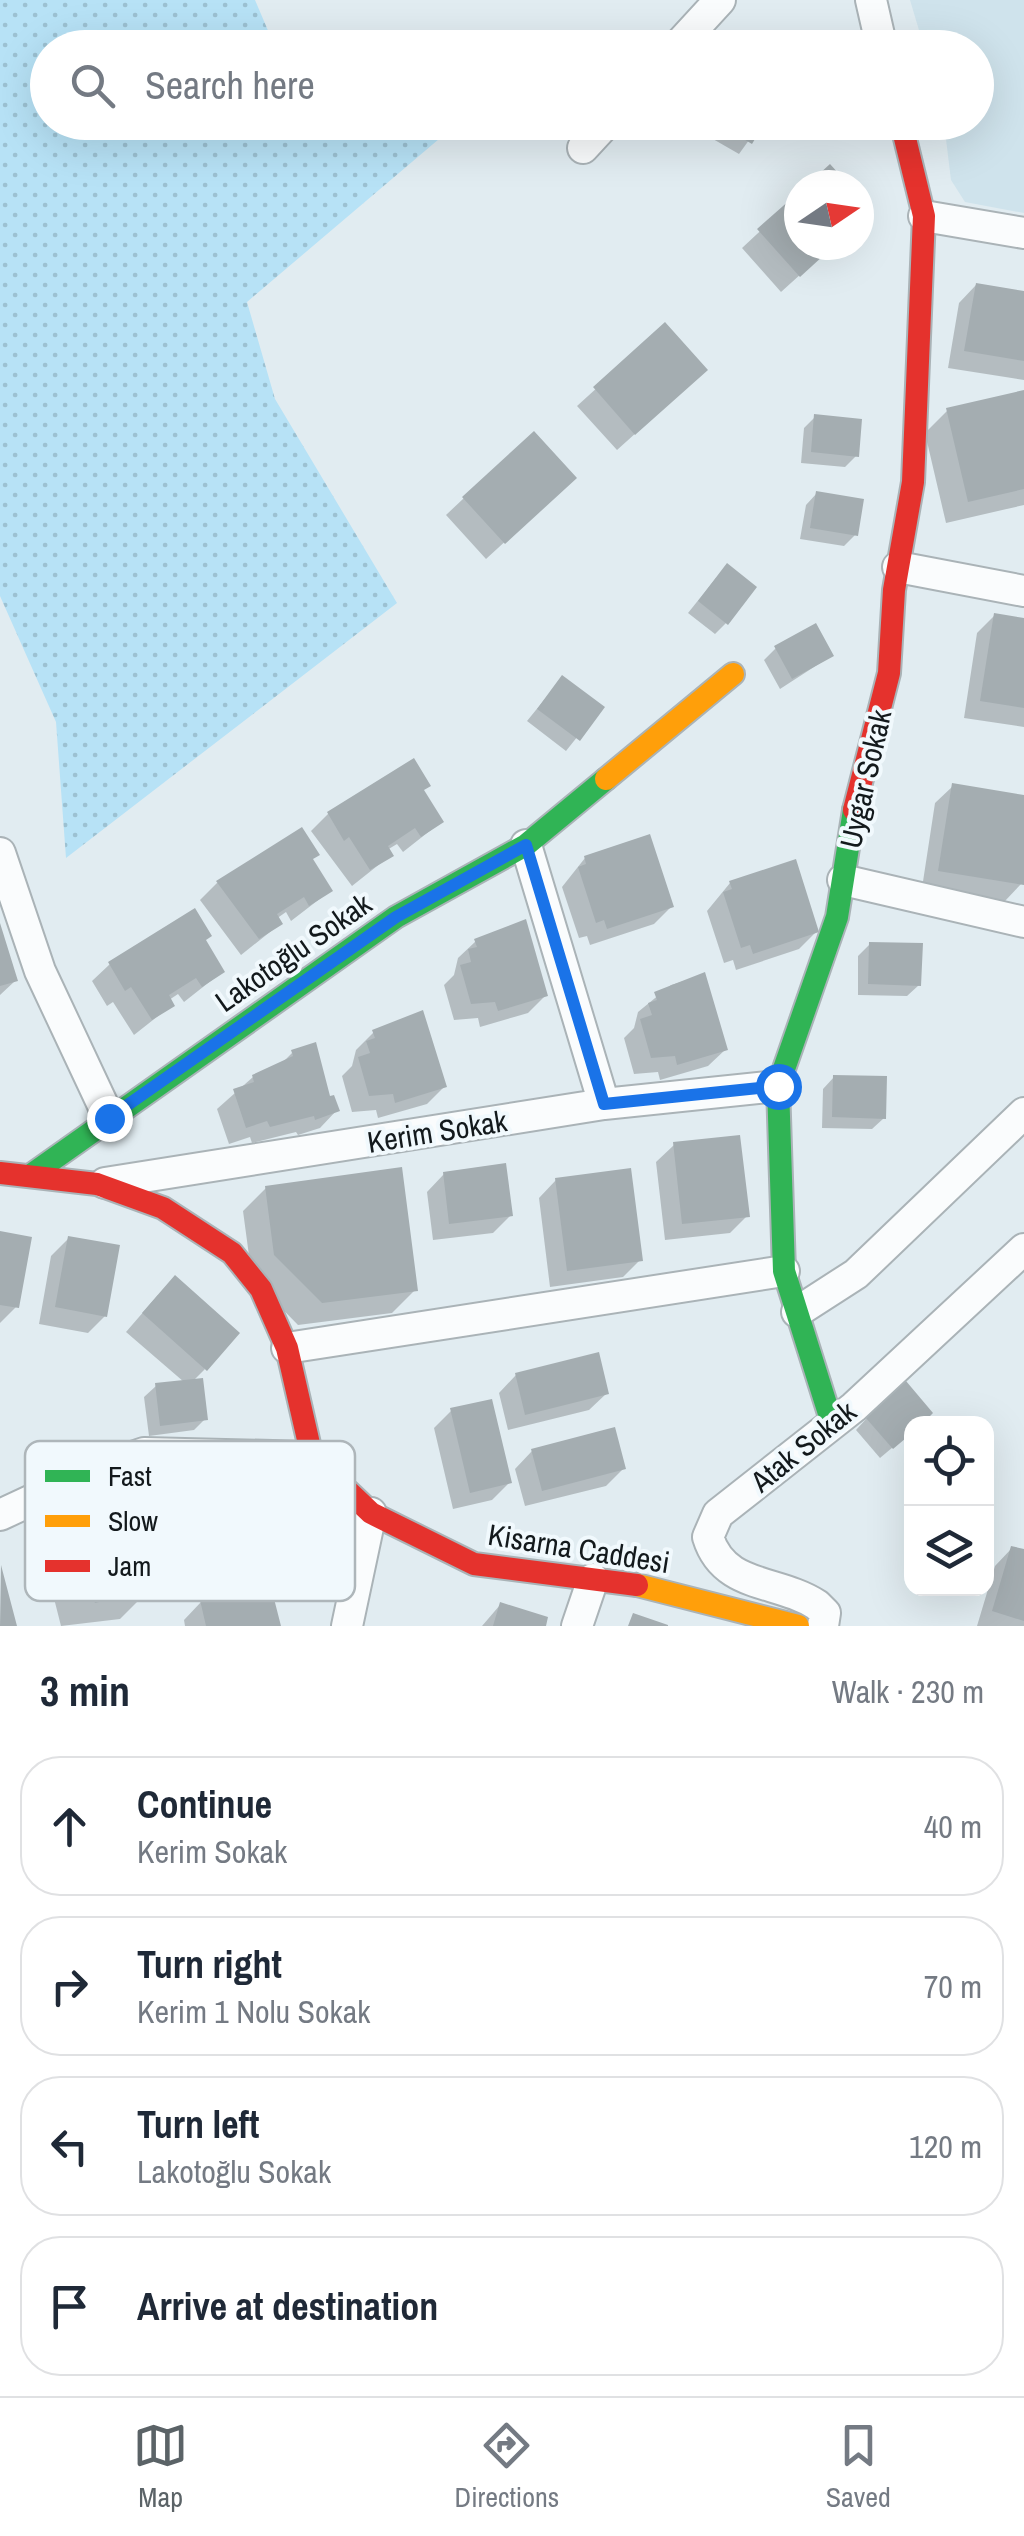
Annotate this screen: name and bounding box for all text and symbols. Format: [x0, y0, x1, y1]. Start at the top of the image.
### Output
search box [30, 30, 994, 140]
icon: search [65, 58, 120, 113]
text: Search here [145, 60, 315, 111]
north arrow [784, 170, 874, 260]
street label: Uygar Sokak [830, 705, 900, 852]
street label: Lakotoğlu Sokak [207, 883, 380, 1021]
route start [756, 1064, 802, 1110]
route end [87, 1096, 133, 1142]
street label: Kerim Sokak [364, 1100, 510, 1162]
street label: Atak Sokak [741, 1391, 864, 1501]
map controls [904, 1416, 994, 1596]
button: locate [904, 1416, 994, 1506]
legend [25, 1441, 355, 1601]
text: Fast [108, 1457, 152, 1495]
text: Slow [108, 1502, 158, 1540]
button: layers [904, 1506, 994, 1596]
street label: Kisarna Caddesi [485, 1514, 673, 1582]
text: Jam [108, 1547, 151, 1585]
text: 3 min [40, 1663, 130, 1719]
text: Walk · 230 m [832, 1670, 984, 1713]
text: Continue [137, 1779, 272, 1830]
icon: ahead [42, 1799, 97, 1854]
text: 40 m [924, 1805, 982, 1848]
text: Kerim Sokak [137, 1830, 287, 1873]
text: Turn right [137, 1939, 282, 1990]
icon: right [42, 1959, 97, 2014]
text: 70 m [924, 1965, 982, 2008]
text: Kerim 1 Nolu Sokak [137, 1990, 370, 2033]
text: Turn left [137, 2099, 259, 2150]
icon: left [42, 2119, 97, 2174]
text: 120 m [909, 2125, 982, 2168]
text: Lakotoğlu Sokak [137, 2150, 331, 2193]
icon: arrive [42, 2279, 97, 2334]
text: Arrive at destination [137, 2281, 438, 2332]
tab: Map [133, 2418, 188, 2516]
tab: Directions [455, 2418, 559, 2516]
tab: Saved [826, 2418, 891, 2516]

